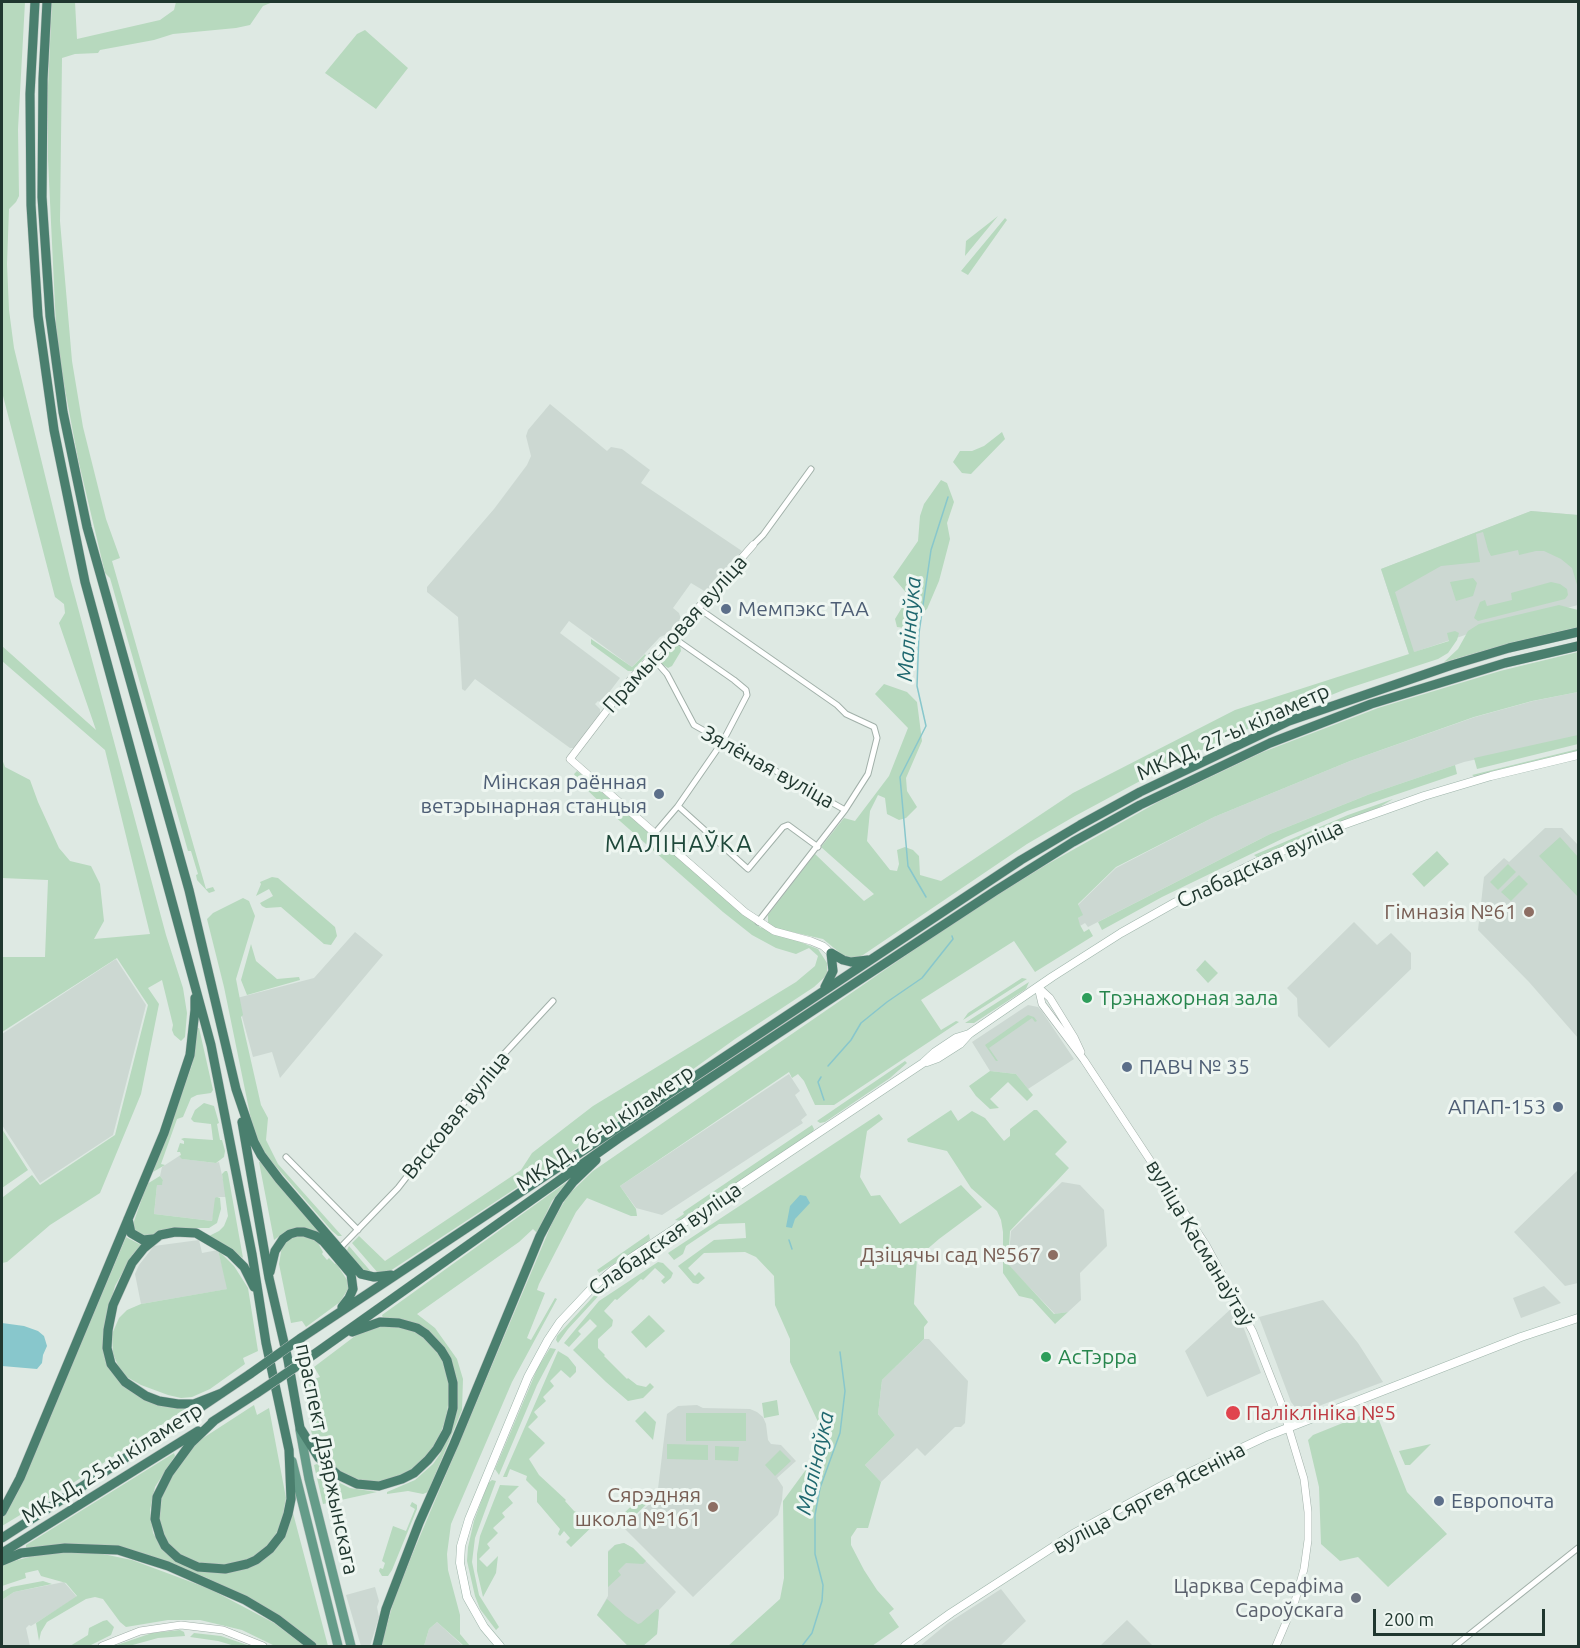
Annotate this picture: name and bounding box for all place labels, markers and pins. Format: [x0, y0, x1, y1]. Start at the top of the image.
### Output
place label: Мемпэкс ТАА [738, 596, 869, 622]
marker: Мемпэкс ТАА [719, 602, 733, 616]
place label: Мінская раённая ветэрынарная станцыя [420, 769, 647, 819]
marker: Мінская раённая ветэрынарная станцыя [652, 787, 666, 801]
place label: Гімназія №61 [1384, 899, 1517, 925]
marker: Гімназія №61 [1522, 905, 1536, 919]
place label: Трэнажорная зала [1099, 985, 1278, 1011]
marker: Трэнажорная зала [1080, 991, 1094, 1005]
place label: ПАВЧ № 35 [1139, 1054, 1250, 1080]
marker: ПАВЧ № 35 [1120, 1060, 1134, 1074]
place label: АПАП-153 [1448, 1094, 1546, 1120]
marker: АПАП-153 [1551, 1100, 1565, 1114]
place label: Дзіцячы сад №567 [860, 1242, 1041, 1268]
marker: Дзіцячы сад №567 [1046, 1248, 1060, 1262]
place label: АсТэрра [1058, 1344, 1137, 1370]
marker: АсТэрра [1039, 1350, 1053, 1364]
place label: Паліклініка №5 [1246, 1400, 1396, 1426]
marker: Паліклініка №5 [1224, 1404, 1242, 1422]
place label: Сярэдняя школа №161 [575, 1482, 701, 1532]
place label: Европочта [1451, 1488, 1554, 1514]
marker: Европочта [1432, 1494, 1446, 1508]
marker: Сярэдняя школа №161 [706, 1500, 720, 1514]
place label: Царква Серафіма Сароўскага [1173, 1573, 1344, 1623]
marker: Царква Серафіма Сароўскага [1349, 1591, 1363, 1605]

